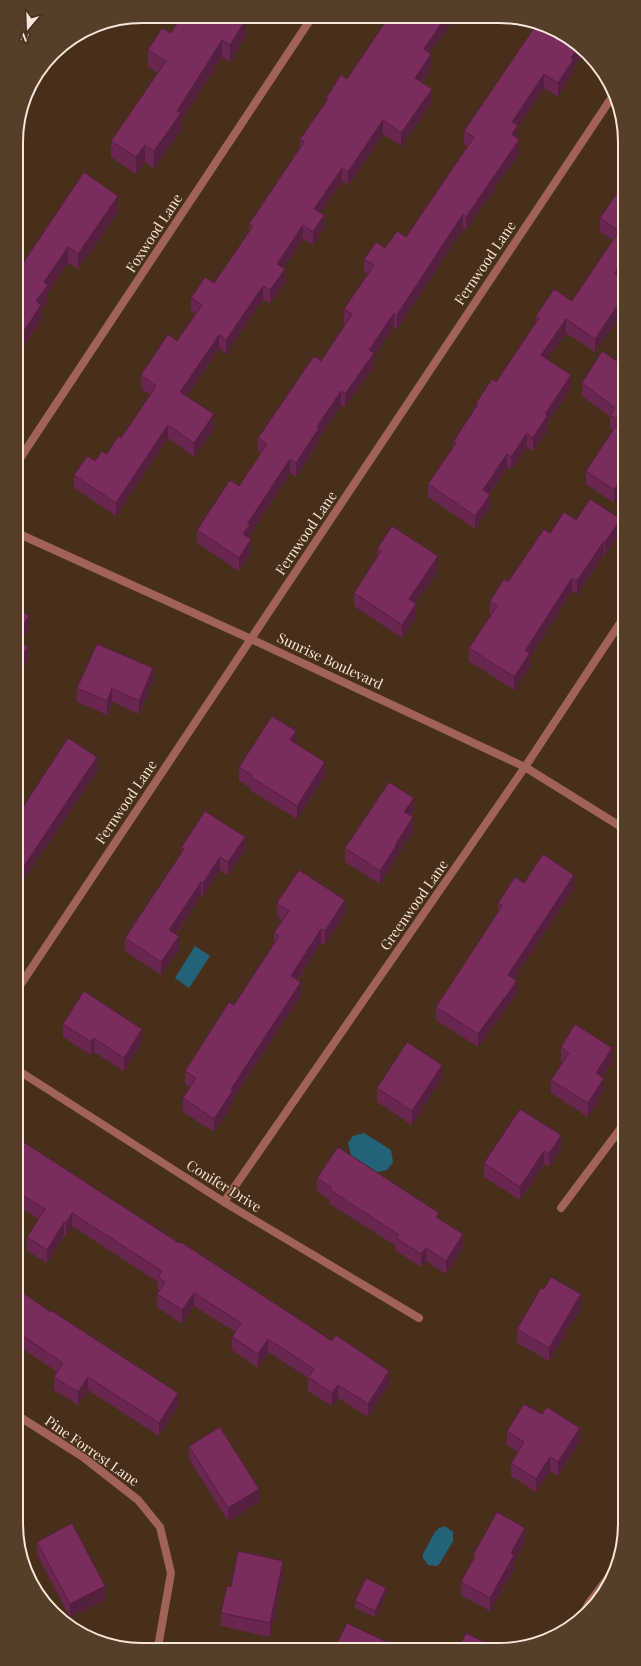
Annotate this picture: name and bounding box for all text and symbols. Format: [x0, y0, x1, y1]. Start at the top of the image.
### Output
north arrow [8, 8, 48, 48]
text: N [18, 30, 31, 46]
street label: Foxwood Lane [121, 190, 186, 276]
street label: Fernwood Lane [449, 217, 520, 308]
street label: Fernwood Lane [270, 487, 341, 578]
street label: Sunrise Boulevard [274, 628, 386, 693]
street label: Fernwood Lane [90, 756, 161, 847]
street label: Greenwood Lane [375, 856, 452, 954]
street label: Conifer Drive [183, 1155, 265, 1216]
street label: Pine Forrest Lane [41, 1411, 143, 1490]

